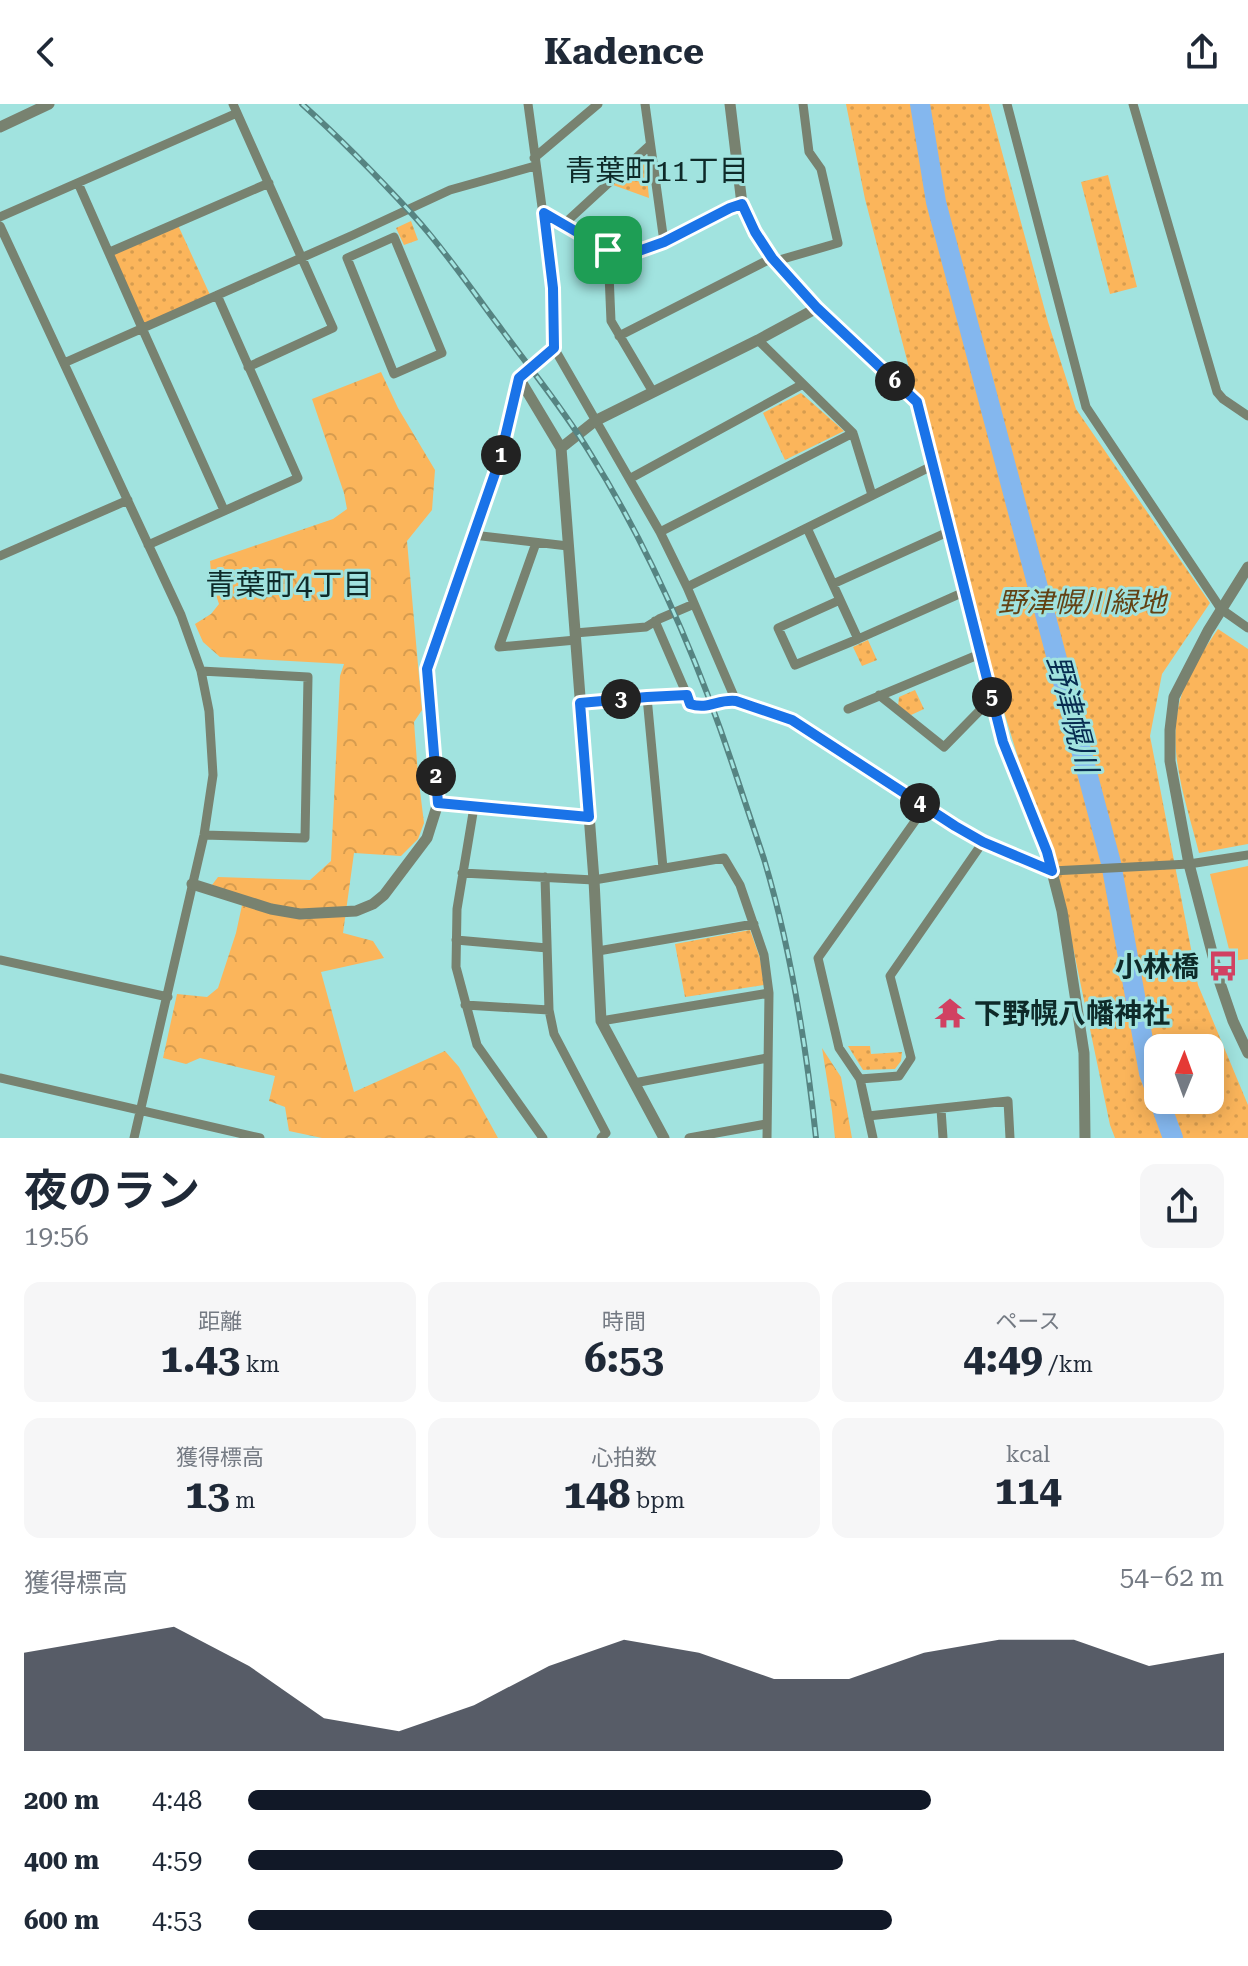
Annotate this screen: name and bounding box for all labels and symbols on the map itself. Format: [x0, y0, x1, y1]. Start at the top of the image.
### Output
district label: 青葉町11丁目 [565, 153, 749, 188]
pin [574, 216, 642, 284]
pin: 6 [875, 361, 915, 401]
pin: 1 [481, 435, 521, 475]
district label: 青葉町4丁目 [206, 567, 372, 602]
park label: 野津幌川緑地 [998, 586, 1169, 619]
water label: 野津幌川 [1040, 651, 1106, 779]
pin: 5 [972, 677, 1012, 717]
pin: 3 [601, 679, 641, 719]
pin: 2 [416, 756, 456, 796]
pin: 4 [900, 783, 940, 823]
bus stop icon: 小林橋 [1206, 949, 1240, 983]
place label: 小林橋 [1115, 950, 1199, 983]
temple icon: 下野幌八幡神社 [933, 996, 967, 1030]
place label: 下野幌八幡神社 [974, 997, 1170, 1030]
north arrow [1144, 1034, 1224, 1114]

